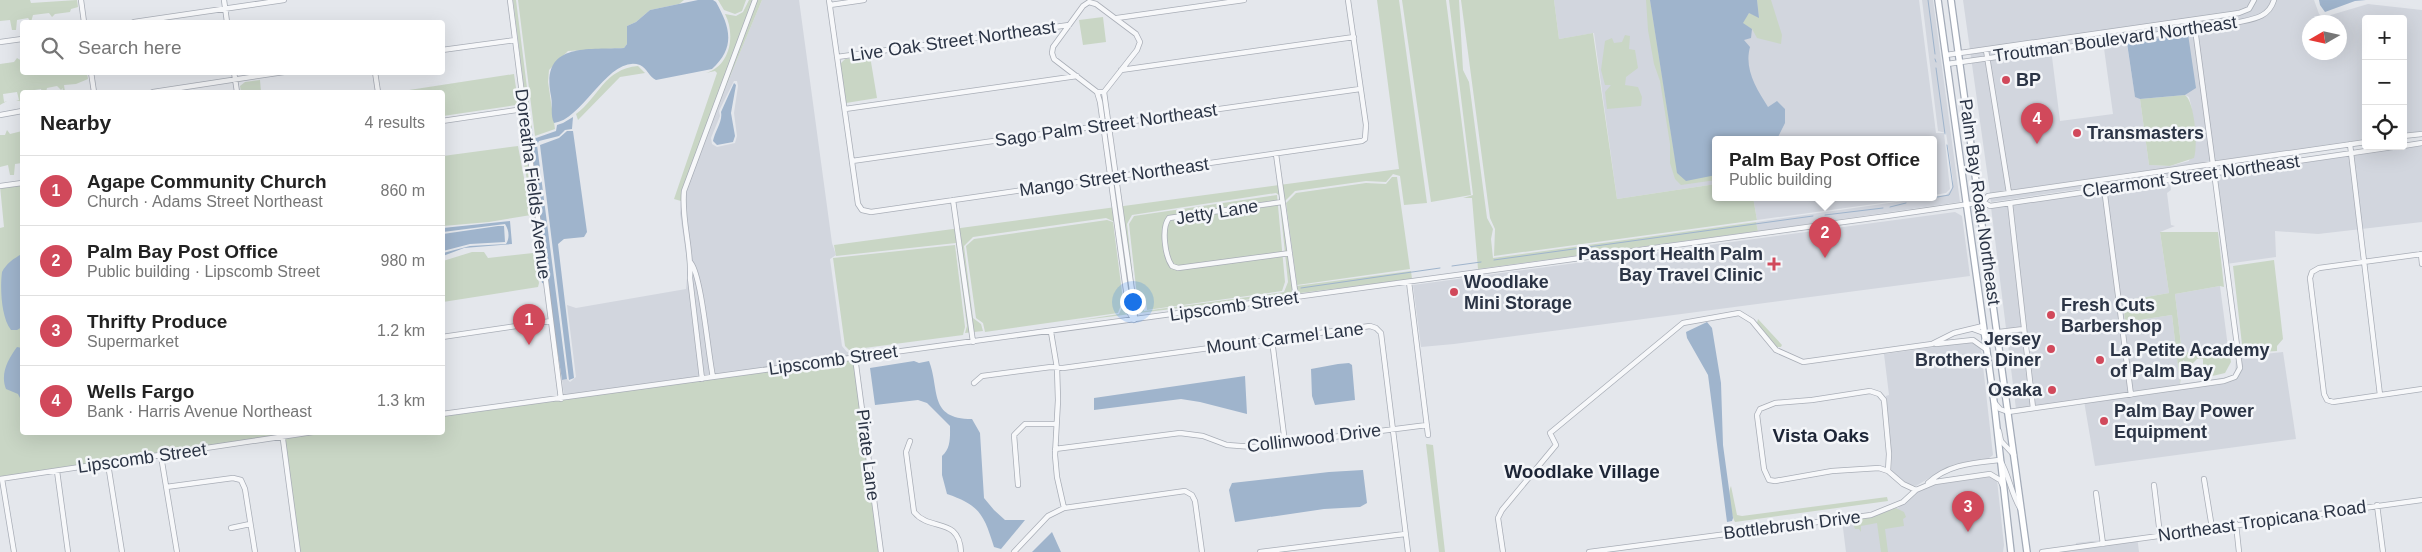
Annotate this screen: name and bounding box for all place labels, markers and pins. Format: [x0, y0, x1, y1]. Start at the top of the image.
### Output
place label: BP [2016, 70, 2041, 90]
marker: BP [2000, 74, 2012, 86]
pin: 4 [2021, 103, 2053, 144]
place label: Transmasters [2087, 123, 2204, 143]
marker: Transmasters [2071, 127, 2083, 139]
pin: 2 [1809, 217, 1841, 258]
place label: Passport Health Palm Bay Travel Clinic [1578, 244, 1763, 285]
marker: Passport Health Palm Bay Travel Clinic [1767, 257, 1781, 271]
place label: Woodlake Mini Storage [1464, 272, 1572, 313]
marker: Woodlake Mini Storage [1448, 286, 1460, 298]
place label: Fresh Cuts Barbershop [2061, 295, 2162, 336]
pin: 1 [513, 304, 545, 345]
marker: Fresh Cuts Barbershop [2045, 309, 2057, 321]
place label: Jersey Brothers Diner [1915, 329, 2041, 370]
place label: La Petite Academy of Palm Bay [2110, 340, 2269, 381]
marker: Jersey Brothers Diner [2045, 343, 2057, 355]
marker: La Petite Academy of Palm Bay [2094, 354, 2106, 366]
place label: Osaka [1988, 380, 2043, 400]
marker: Osaka [2046, 384, 2058, 396]
place label: Palm Bay Power Equipment [2114, 401, 2254, 442]
marker: Palm Bay Power Equipment [2098, 415, 2110, 427]
pin: 3 [1952, 491, 1984, 532]

